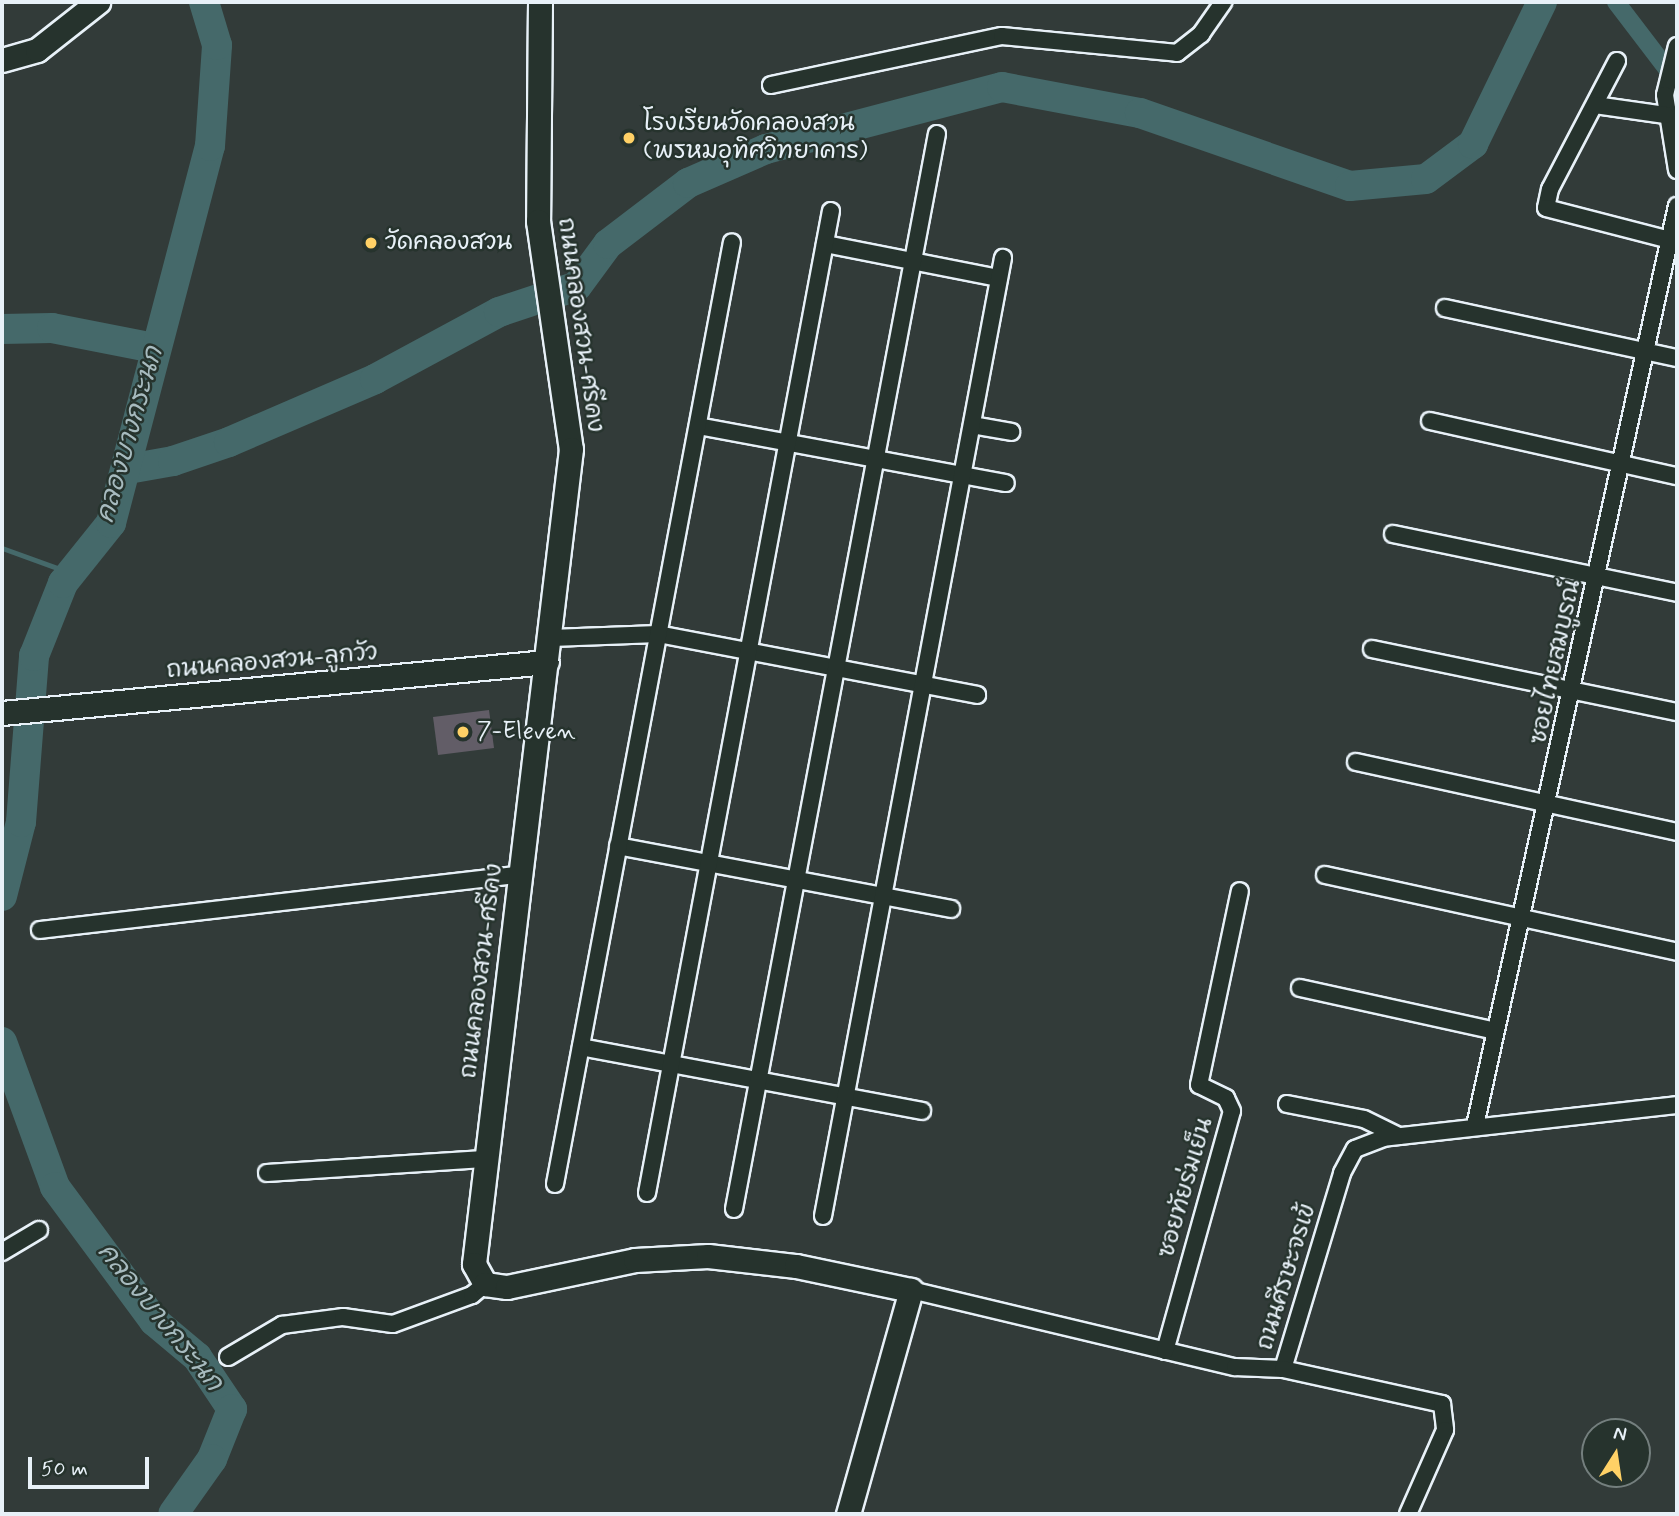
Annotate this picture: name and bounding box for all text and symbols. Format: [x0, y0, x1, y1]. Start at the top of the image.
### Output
place label: โรงเรียนวัดคลองสวน (พรหมอุทิศวิทยาคาร) [643, 110, 868, 166]
marker: โรงเรียนวัดคลองสวน (พรหมอุทิศวิทยาคาร) [621, 130, 637, 146]
street label: ถนนคลองสวน-ศรีคง [551, 216, 609, 434]
place label: วัดคลองสวน [385, 229, 512, 257]
marker: วัดคลองสวน [363, 235, 379, 251]
water label: คลองบางกระนก [91, 343, 171, 527]
street label: ซอยไทยสมบูรณ์ [1524, 577, 1588, 747]
street label: ถนนคลองสวน-ลูกวัว [165, 638, 379, 686]
place label: 7-Eleven [477, 718, 576, 746]
marker: 7-Eleven [455, 724, 471, 740]
street label: ถนนคลองสวน-ศรีคง [455, 862, 509, 1080]
street label: ซอยทัยร่มเย็น [1152, 1115, 1220, 1261]
street label: ถนนศีรษะจรเข้ [1251, 1200, 1323, 1354]
water label: คลองบางกระนก [90, 1238, 228, 1398]
north arrow [1581, 1418, 1651, 1488]
text: N [1611, 1420, 1629, 1447]
scale bar [32, 1442, 152, 1486]
text: 50 m [41, 1455, 88, 1483]

